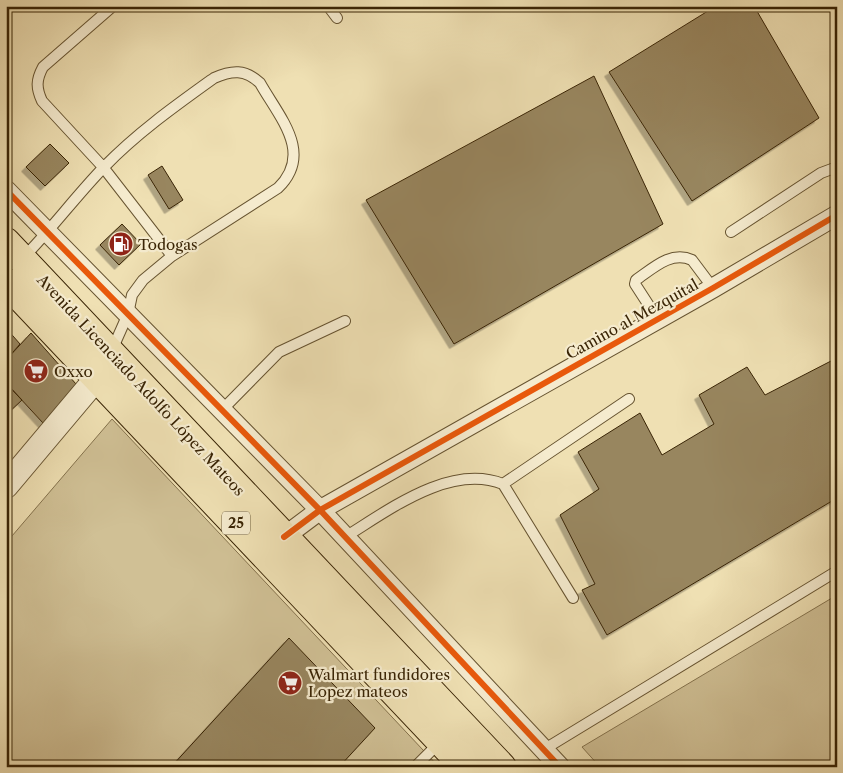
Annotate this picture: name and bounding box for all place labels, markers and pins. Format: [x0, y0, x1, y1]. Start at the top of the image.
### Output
fuel station icon: Todogas [108, 231, 134, 257]
place label: Todogas [138, 235, 198, 254]
supermarket icon: Oxxo [23, 358, 49, 384]
place label: Oxxo [54, 362, 93, 381]
place label: Walmart fundidores Lopez mateos [307, 665, 450, 701]
supermarket icon: Walmart fundidores Lopez mateos [277, 670, 303, 696]

